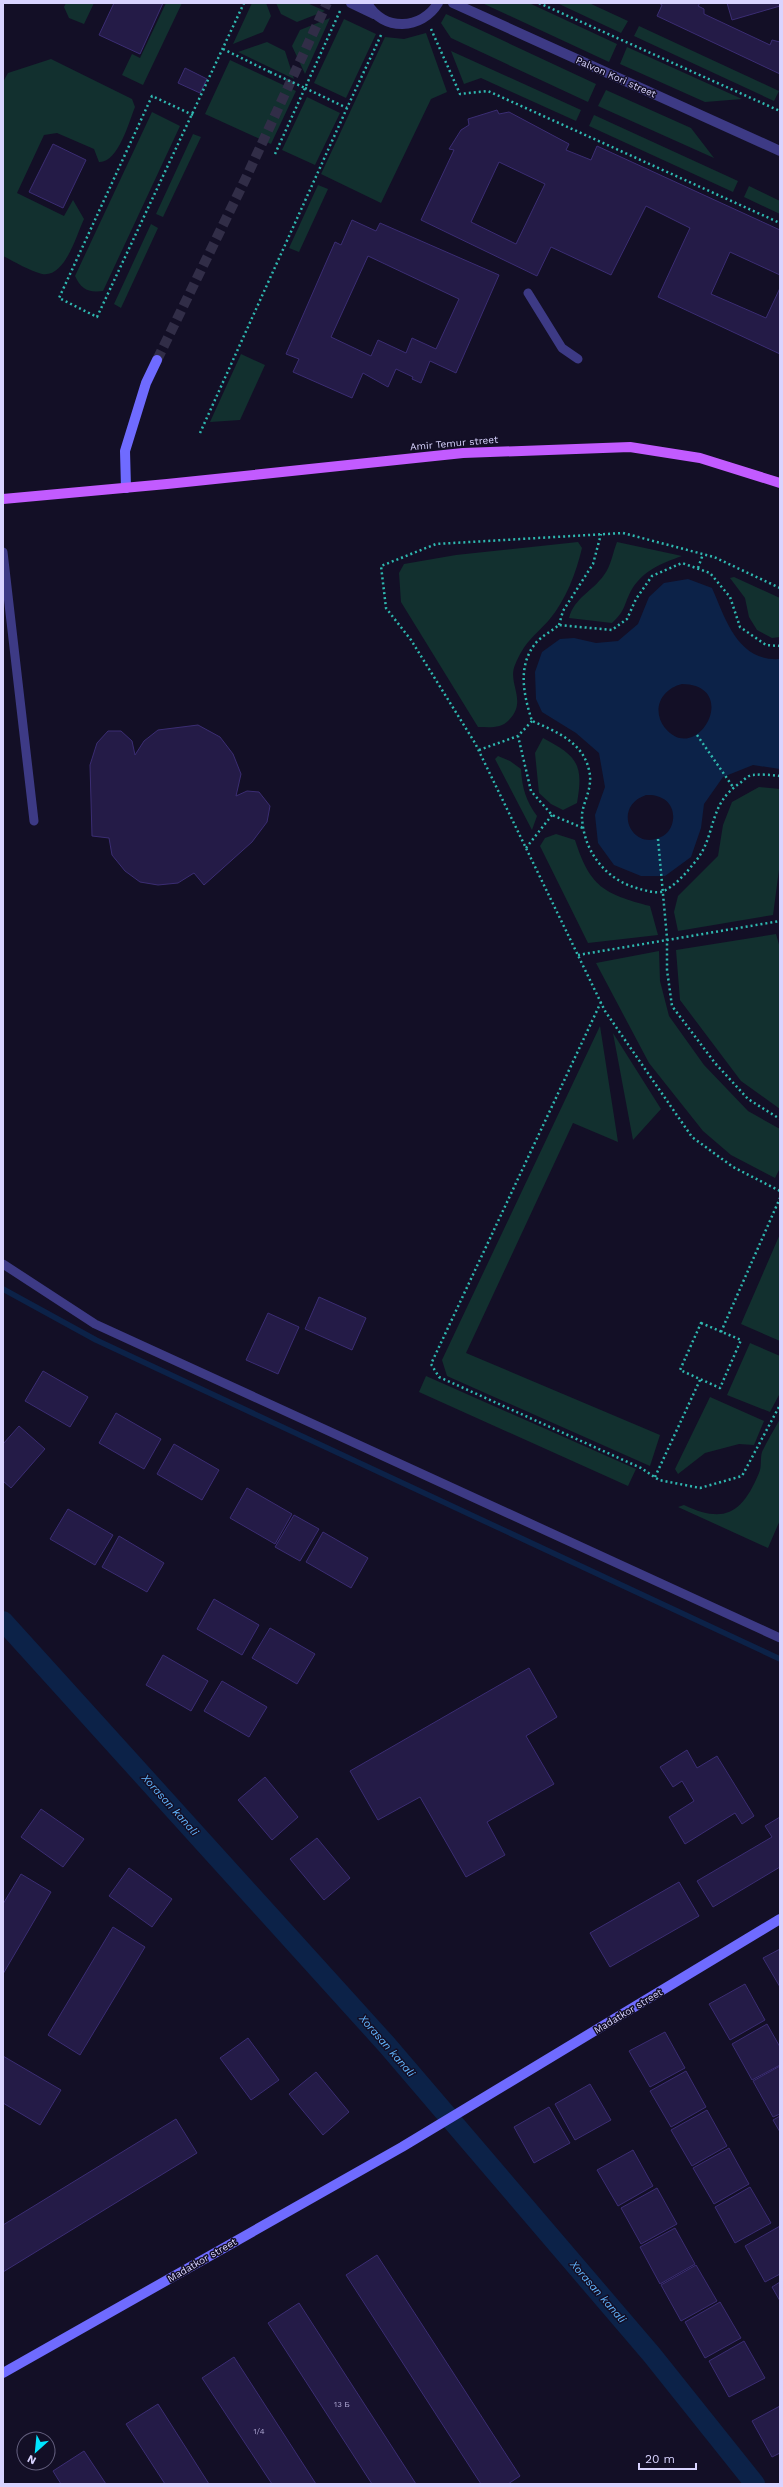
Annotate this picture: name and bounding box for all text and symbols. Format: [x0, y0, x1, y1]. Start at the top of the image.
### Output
street label: Palvon Kori street [574, 54, 659, 100]
street label: Amir Temur street [409, 434, 499, 452]
water label: Xorasan kanali [138, 1771, 202, 1839]
street label: Madatkor street [592, 1986, 665, 2036]
water label: Xorasan kanali [356, 2012, 418, 2081]
street label: Madatkor street [166, 2235, 239, 2284]
water label: Xorasan kanali [567, 2258, 629, 2327]
house number: 13 Б [334, 2400, 350, 2409]
house number: 1/4 [253, 2427, 265, 2436]
north arrow [16, 2431, 56, 2471]
scale bar [639, 2445, 696, 2471]
text: N [25, 2452, 38, 2467]
text: 20 m [645, 2452, 675, 2466]

